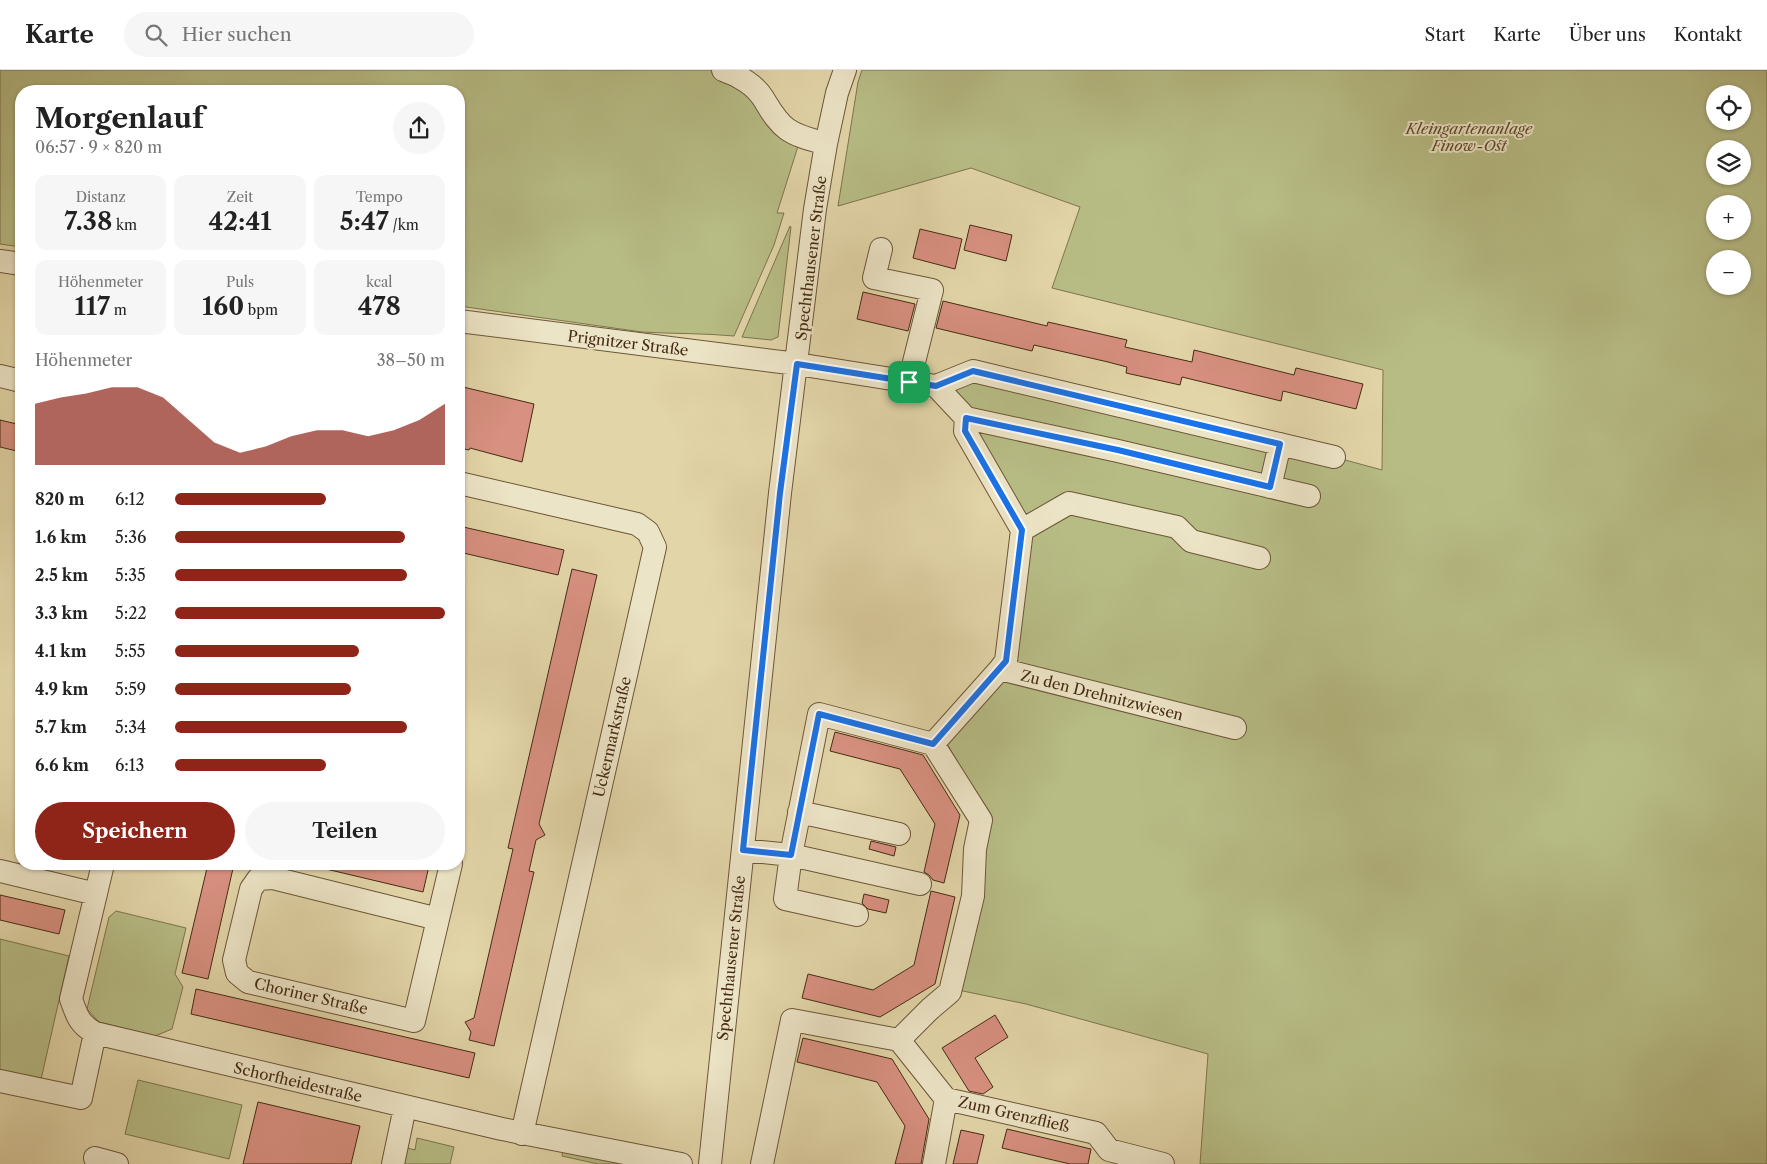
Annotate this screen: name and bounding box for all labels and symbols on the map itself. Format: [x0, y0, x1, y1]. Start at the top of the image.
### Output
park label: Kleingartenanlage Finow-Ost [1405, 119, 1533, 155]
street label: Spechthausener Straße [791, 175, 831, 341]
street label: Prignitzer Straße [567, 326, 689, 360]
pin [888, 361, 930, 403]
street label: Zu den Drehnitzwiesen [1019, 666, 1186, 725]
street label: Uckermarkstraße [589, 675, 635, 799]
street label: Spechthausener Straße [713, 875, 749, 1041]
street label: Choriner Straße [252, 974, 370, 1018]
street label: Schorfheidestraße [232, 1058, 364, 1106]
street label: Zum Grenzfließ [956, 1092, 1072, 1136]

